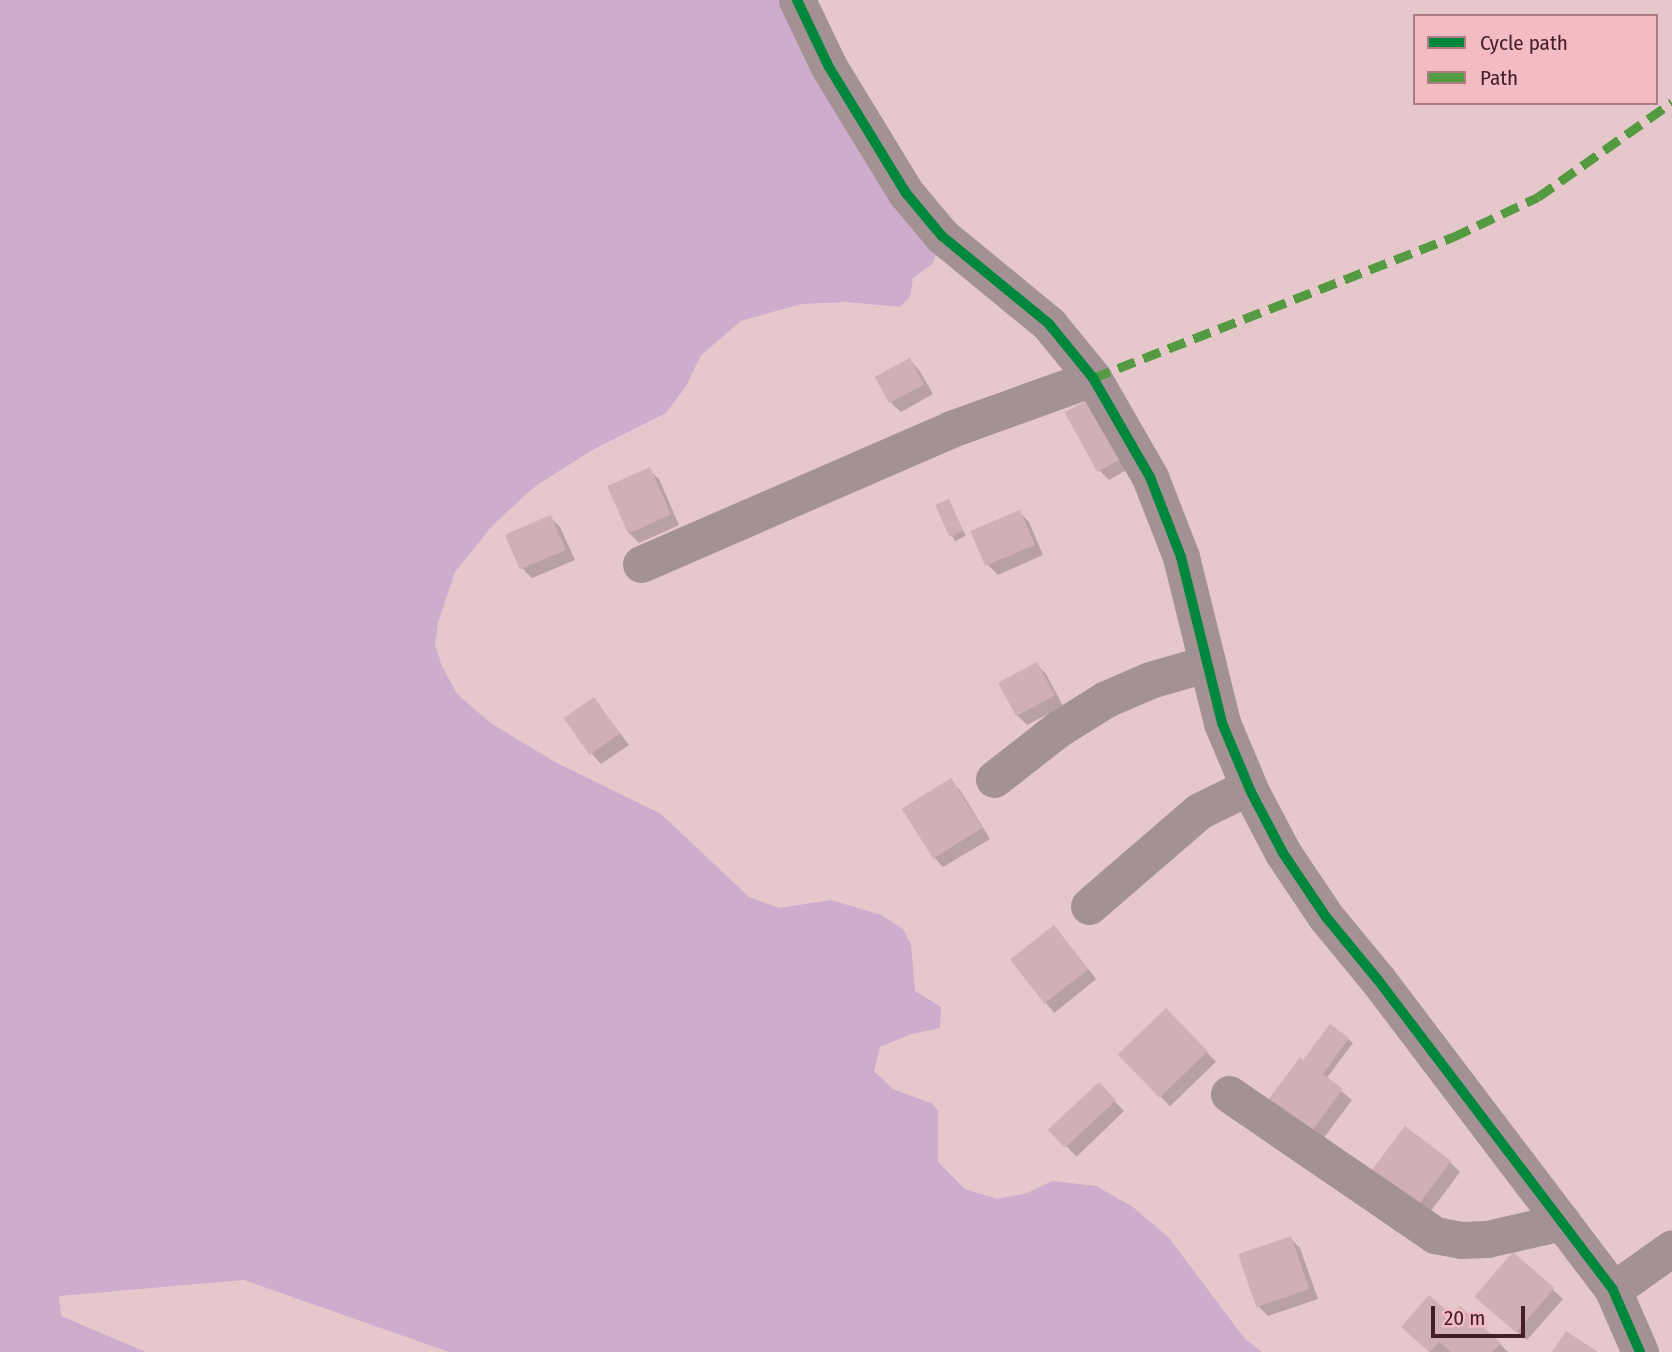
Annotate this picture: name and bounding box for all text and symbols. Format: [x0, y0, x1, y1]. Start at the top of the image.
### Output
legend [1413, 14, 1658, 105]
text: Cycle path [1480, 30, 1568, 56]
text: Path [1480, 65, 1518, 91]
scale bar [1434, 1292, 1528, 1336]
text: 20 m [1444, 1305, 1485, 1331]

